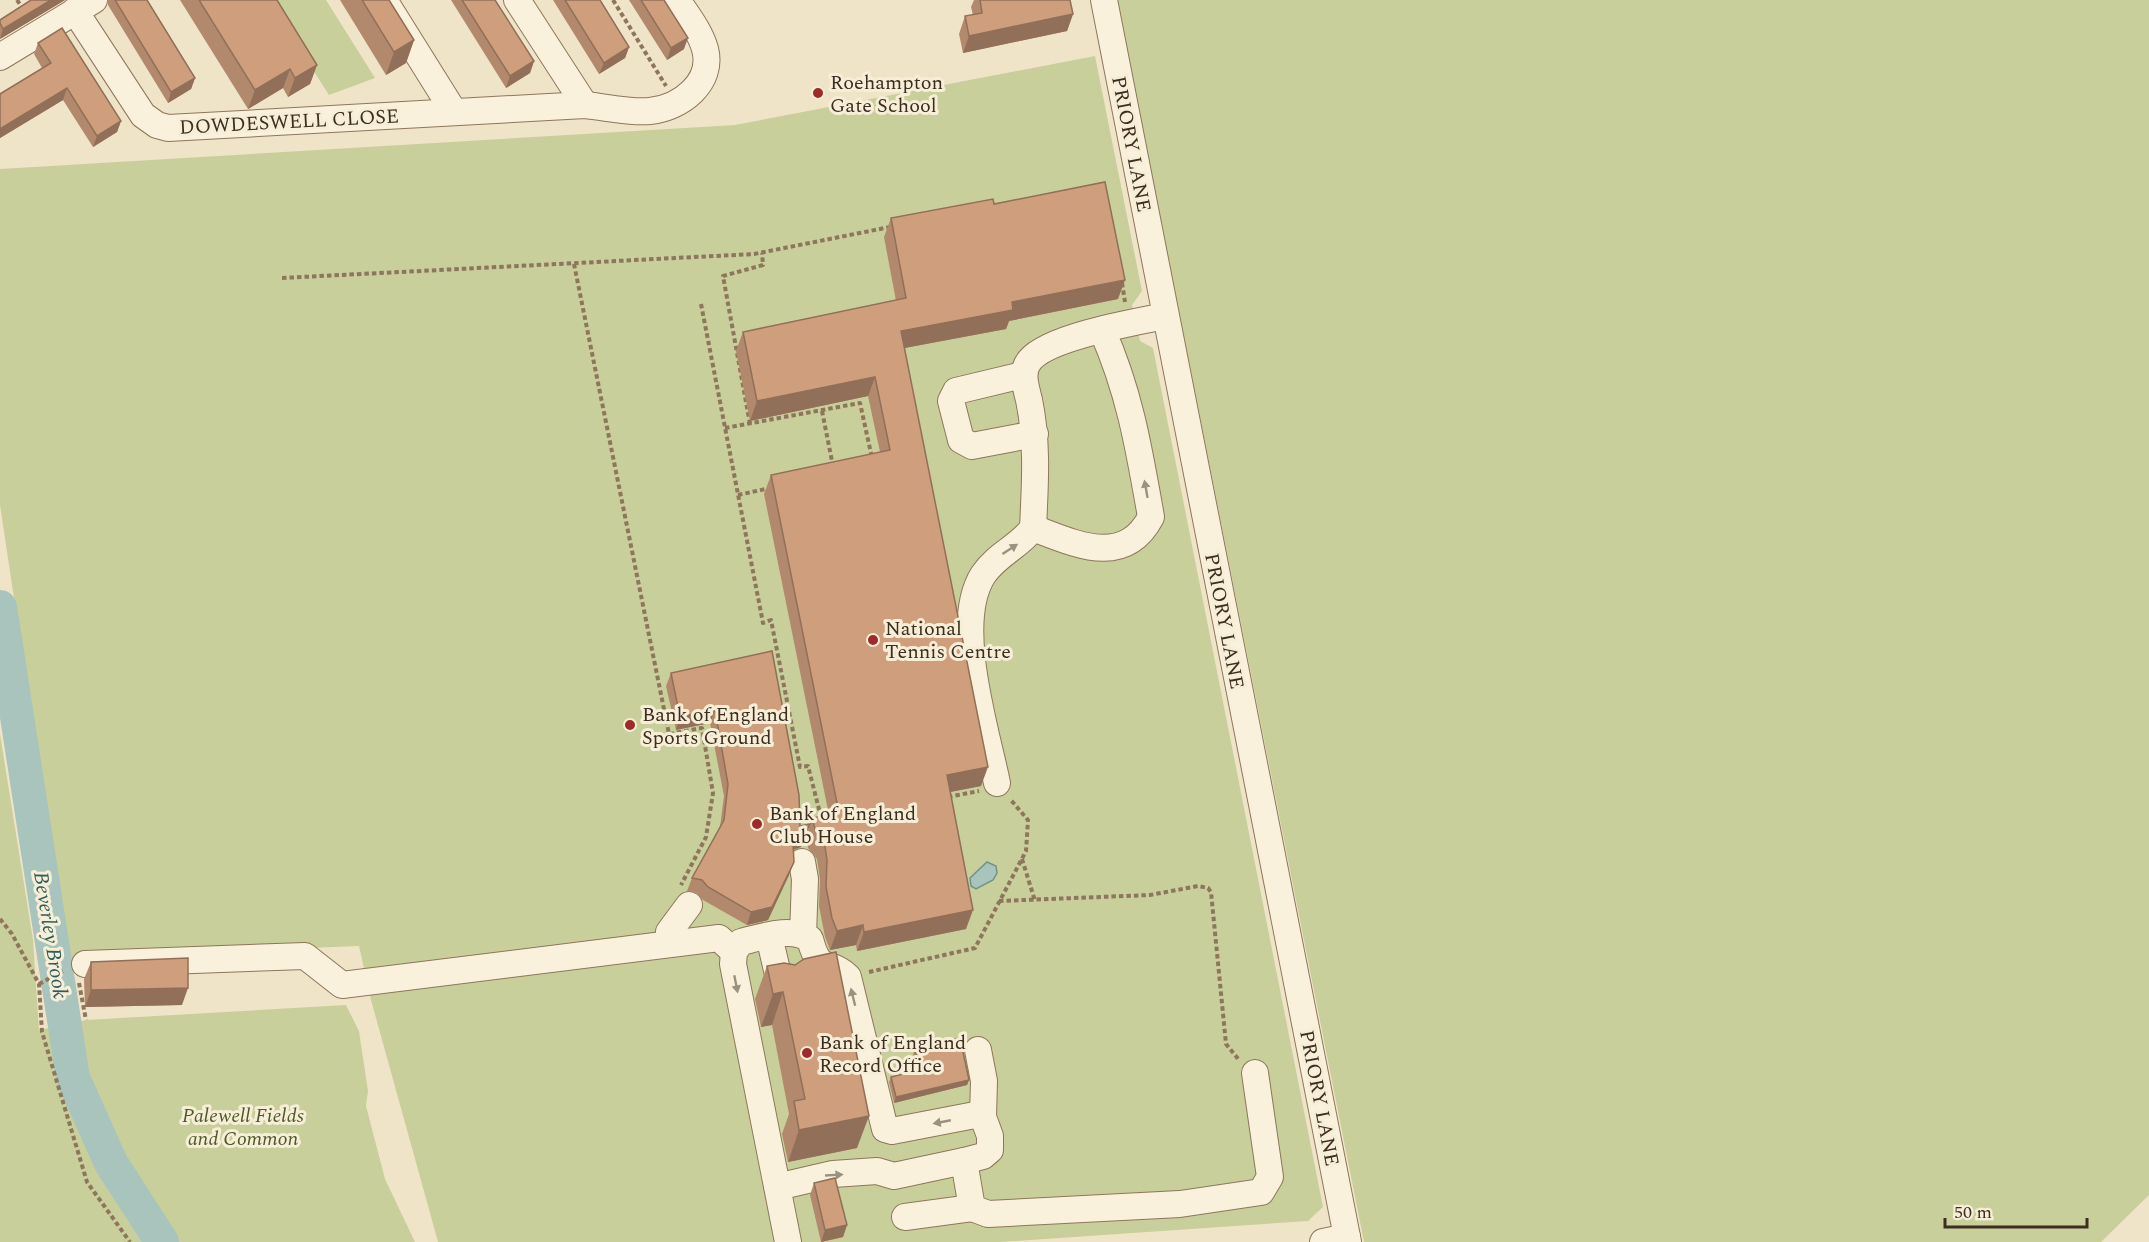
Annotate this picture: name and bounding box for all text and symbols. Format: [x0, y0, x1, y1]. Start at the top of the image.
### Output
place label: Roehampton Gate School [830, 68, 943, 121]
street label: PRIORY LANE [1103, 74, 1159, 215]
marker: Roehampton Gate School [811, 86, 825, 100]
street label: DOWDESWELL CLOSE [178, 101, 400, 143]
one-way arrow [1141, 479, 1150, 498]
one-way arrow [1002, 543, 1018, 554]
street label: PRIORY LANE [1196, 551, 1252, 692]
place label: National Tennis Centre [885, 614, 1011, 667]
marker: National Tennis Centre [866, 633, 880, 647]
place label: Bank of England Sports Ground [642, 700, 789, 753]
marker: Bank of England Sports Ground [623, 718, 637, 732]
place label: Bank of England Club House [769, 799, 916, 852]
marker: Bank of England Club House [750, 817, 764, 831]
water label: Beverley Brook [24, 869, 76, 1001]
one-way arrow [732, 974, 741, 993]
one-way arrow [847, 988, 857, 1006]
place label: Bank of England Record Office [819, 1028, 966, 1081]
street label: PRIORY LANE [1291, 1028, 1347, 1169]
marker: Bank of England Record Office [800, 1046, 814, 1060]
park label: Palewell Fields and Common [182, 1101, 304, 1154]
one-way arrow [932, 1117, 951, 1126]
one-way arrow [825, 1170, 844, 1179]
scale bar [1945, 1191, 2088, 1229]
text: 50 m [1954, 1199, 1992, 1226]

